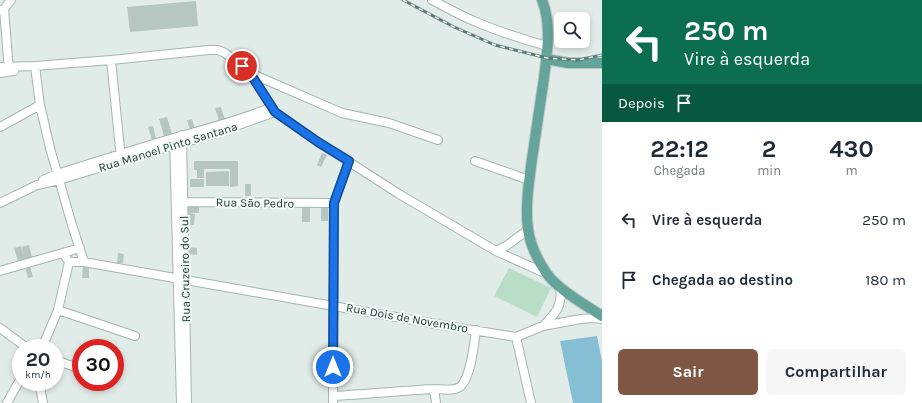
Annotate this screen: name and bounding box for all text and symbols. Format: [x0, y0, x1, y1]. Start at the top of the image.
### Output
map controls [554, 12, 590, 48]
button: search [554, 12, 590, 48]
text: 250 m [684, 14, 769, 47]
icon: left [618, 16, 670, 68]
text: Vire à esquerda [684, 48, 810, 70]
pin [225, 49, 259, 83]
icon: arrive [231, 55, 253, 77]
icon: arrive [673, 92, 695, 114]
text: Depois [618, 94, 665, 112]
street label: Rua Manoel Pinto Santana [97, 119, 239, 175]
text: 22:12 [650, 135, 709, 163]
text: 2 [762, 135, 776, 163]
text: 430 [829, 135, 874, 163]
text: Chegada [654, 163, 706, 178]
text: min [757, 163, 781, 178]
text: m [845, 163, 858, 178]
street label: Rua São Pedro [216, 195, 294, 211]
icon: left [618, 209, 640, 231]
text: Vire à esquerda [652, 211, 762, 229]
text: 250 m [862, 211, 906, 229]
street label: Rua Cruzeiro do Sul [177, 216, 193, 322]
icon: arrive [618, 269, 640, 291]
text: Chegada ao destino [652, 271, 793, 289]
text: 180 m [865, 271, 906, 289]
street label: Rua Dois de Novembro [345, 300, 469, 336]
speed limit sign: 30 [72, 339, 124, 391]
position arrow [312, 346, 354, 388]
text: 20 [26, 348, 50, 371]
button: Sair [618, 349, 758, 395]
button: Compartilhar [766, 349, 906, 395]
text: km/h [25, 369, 51, 381]

